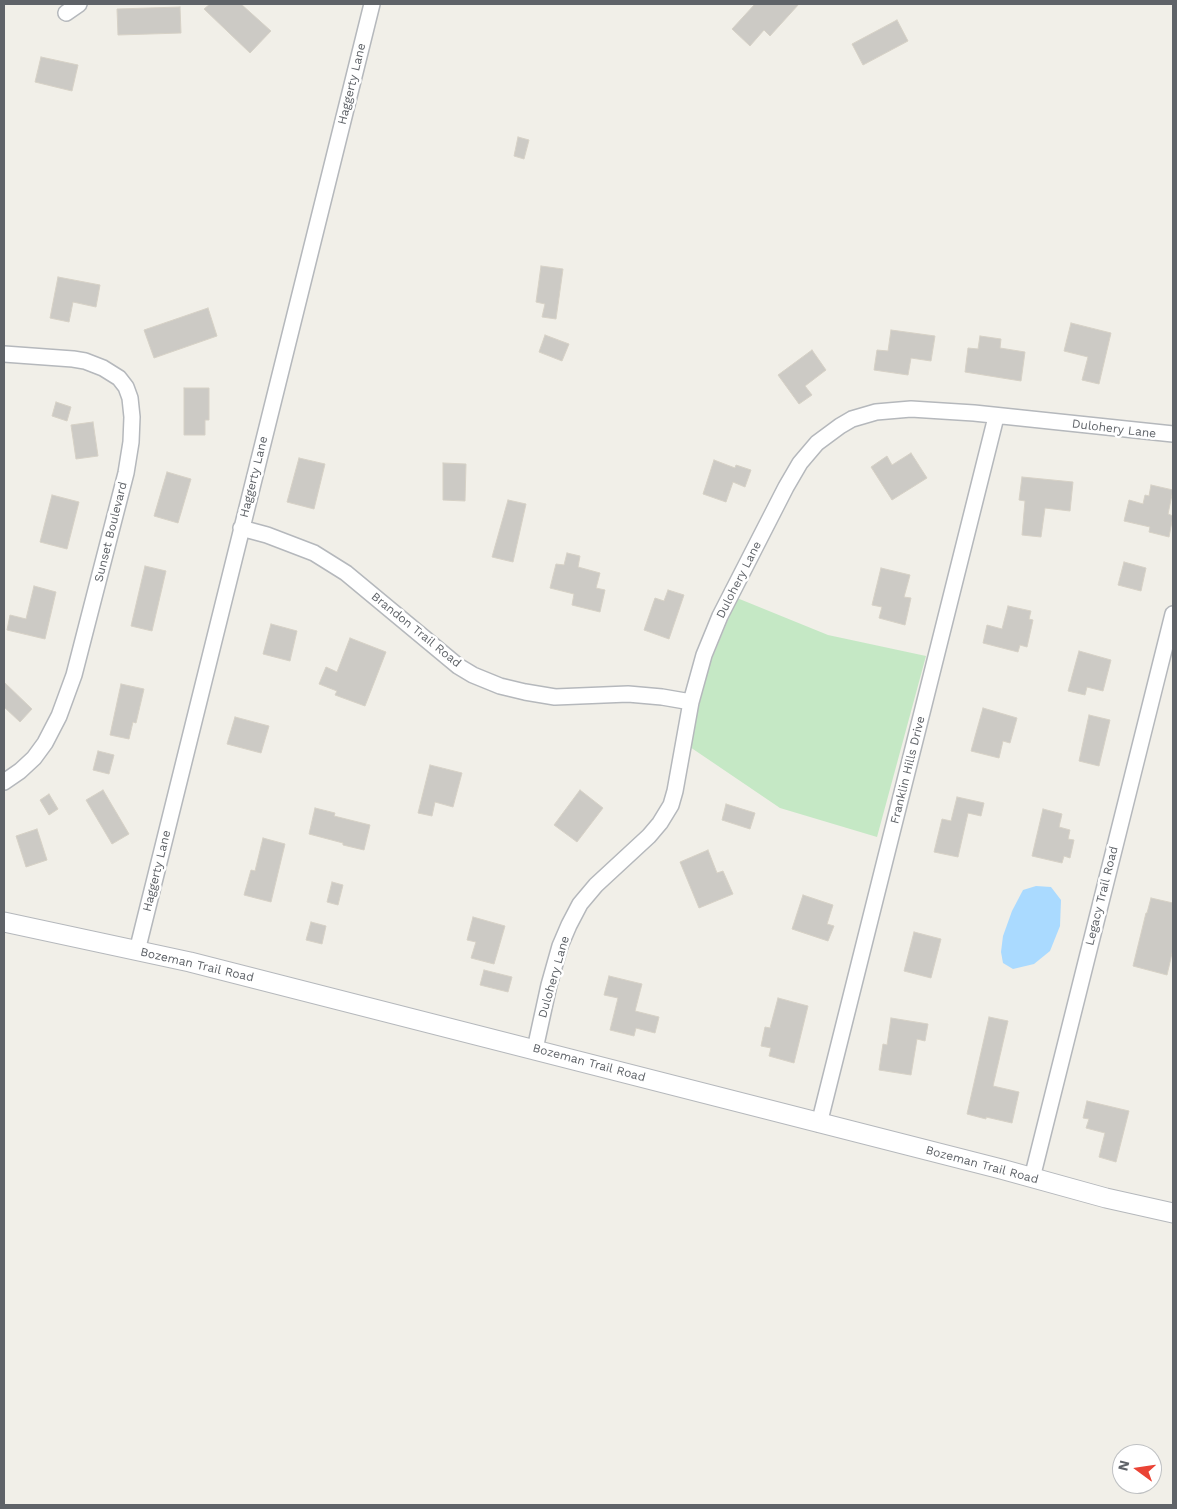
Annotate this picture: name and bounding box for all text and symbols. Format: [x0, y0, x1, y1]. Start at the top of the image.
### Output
street label: Haggerty Lane [335, 42, 369, 126]
street label: Dulohery Lane [1071, 417, 1157, 441]
street label: Haggerty Lane [237, 435, 271, 519]
street label: Sunset Boulevard [92, 480, 130, 584]
street label: Dulohery Lane [713, 539, 765, 621]
street label: Brandon Trail Road [368, 589, 464, 671]
street label: Franklin Hills Drive [888, 715, 928, 825]
street label: Haggerty Lane [140, 829, 174, 913]
street label: Legacy Trail Road [1083, 845, 1121, 947]
street label: Dulohery Lane [535, 934, 573, 1020]
street label: Bozeman Trail Road [139, 945, 255, 985]
street label: Bozeman Trail Road [531, 1041, 647, 1085]
street label: Bozeman Trail Road [924, 1143, 1040, 1187]
north arrow [1112, 1444, 1162, 1494]
text: N [1114, 1459, 1132, 1473]

